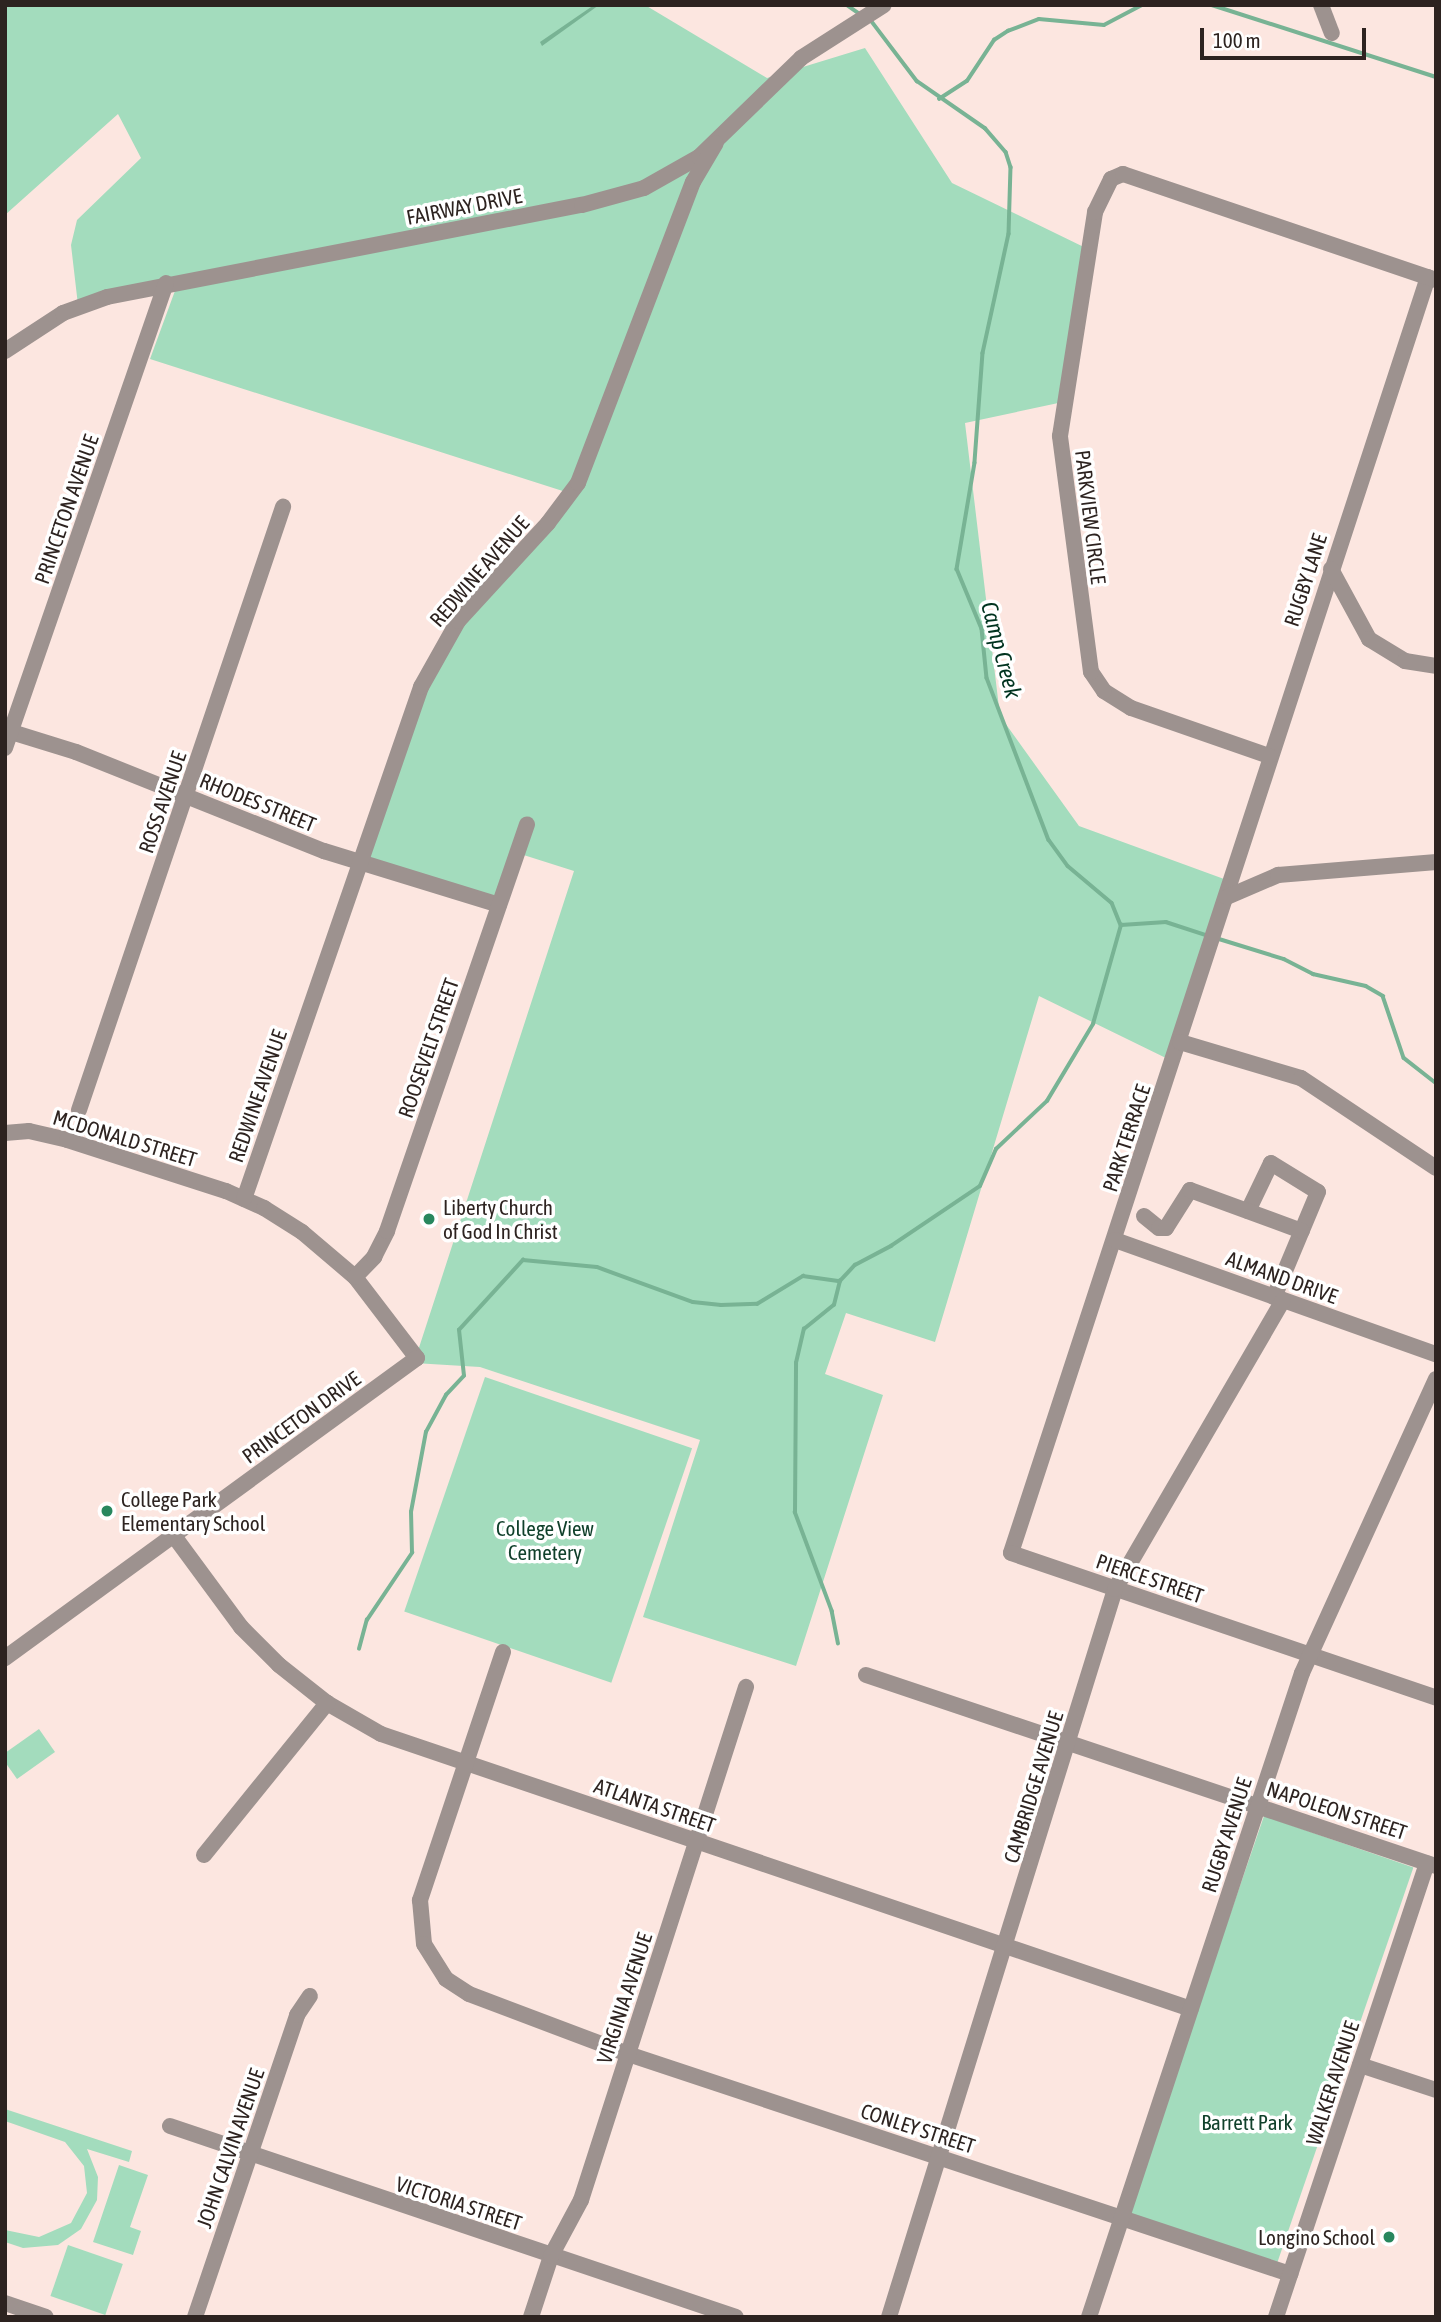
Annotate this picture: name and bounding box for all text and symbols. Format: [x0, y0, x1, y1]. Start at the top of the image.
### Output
scale bar [1203, 14, 1369, 58]
text: 100 m [1213, 28, 1261, 52]
street label: FAIRWAY DRIVE [404, 182, 524, 230]
street label: PRINCETON AVENUE [29, 431, 103, 587]
street label: PARKVIEW CIRCLE [1070, 449, 1112, 585]
street label: REDWINE AVENUE [424, 510, 534, 632]
street label: RUGBY LANE [1278, 530, 1332, 630]
water label: Camp Creek [975, 599, 1027, 701]
street label: ROSS AVENUE [133, 748, 191, 856]
street label: RHODES STREET [196, 767, 320, 837]
street label: ROOSEVELT STREET [392, 975, 464, 1121]
street label: REDWINE AVENUE [223, 1026, 291, 1166]
street label: PARK TERRACE [1097, 1081, 1155, 1195]
street label: MCDONALD STREET [50, 1104, 200, 1172]
place label: Liberty Church of God In Christ [443, 1194, 558, 1244]
marker: Liberty Church of God In Christ [421, 1211, 437, 1227]
street label: ALMAND DRIVE [1223, 1245, 1341, 1309]
street label: PRINCETON DRIVE [237, 1366, 365, 1468]
place label: College Park Elementary School [121, 1486, 265, 1536]
marker: College Park Elementary School [99, 1503, 115, 1519]
park label: College View Cemetery [496, 1515, 594, 1565]
street label: PIERCE STREET [1093, 1548, 1207, 1608]
street label: CAMBRIDGE AVENUE [998, 1708, 1068, 1866]
street label: ATLANTA STREET [591, 1772, 719, 1838]
street label: RUGBY AVENUE [1196, 1775, 1256, 1895]
street label: NAPOLEON STREET [1264, 1776, 1410, 1844]
street label: VIRGINIA AVENUE [591, 1929, 657, 2067]
street label: WALKER AVENUE [1300, 2018, 1364, 2148]
street label: JOHN CALVIN AVENUE [191, 2065, 269, 2231]
street label: CONLEY STREET [858, 2098, 978, 2158]
park label: Barrett Park [1201, 2109, 1293, 2135]
street label: VICTORIA STREET [393, 2171, 525, 2235]
place label: Longino School [1258, 2224, 1375, 2250]
marker: Longino School [1381, 2229, 1397, 2245]

